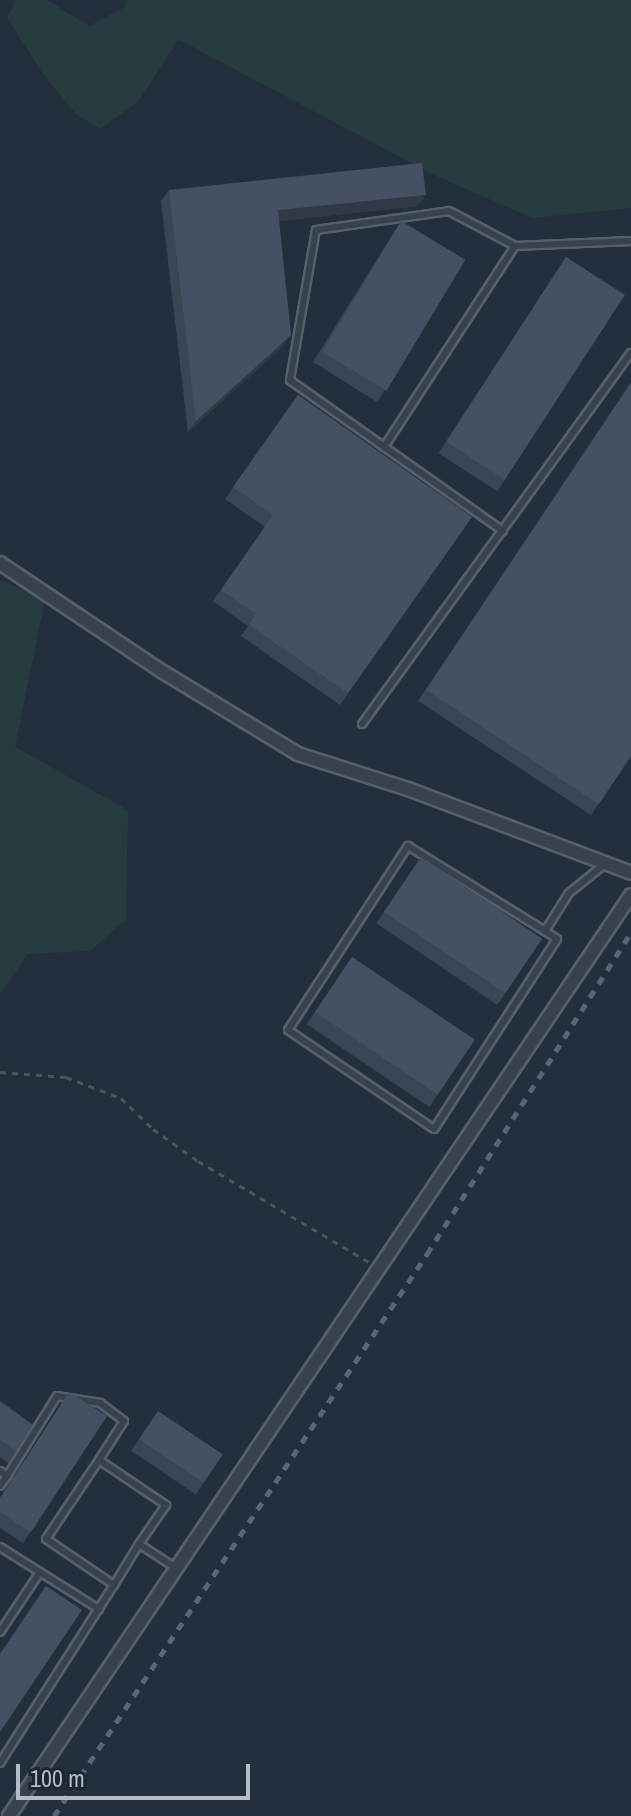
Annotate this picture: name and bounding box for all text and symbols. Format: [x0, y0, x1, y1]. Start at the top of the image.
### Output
scale bar [20, 1748, 254, 1798]
text: 100 m [30, 1762, 85, 1794]

